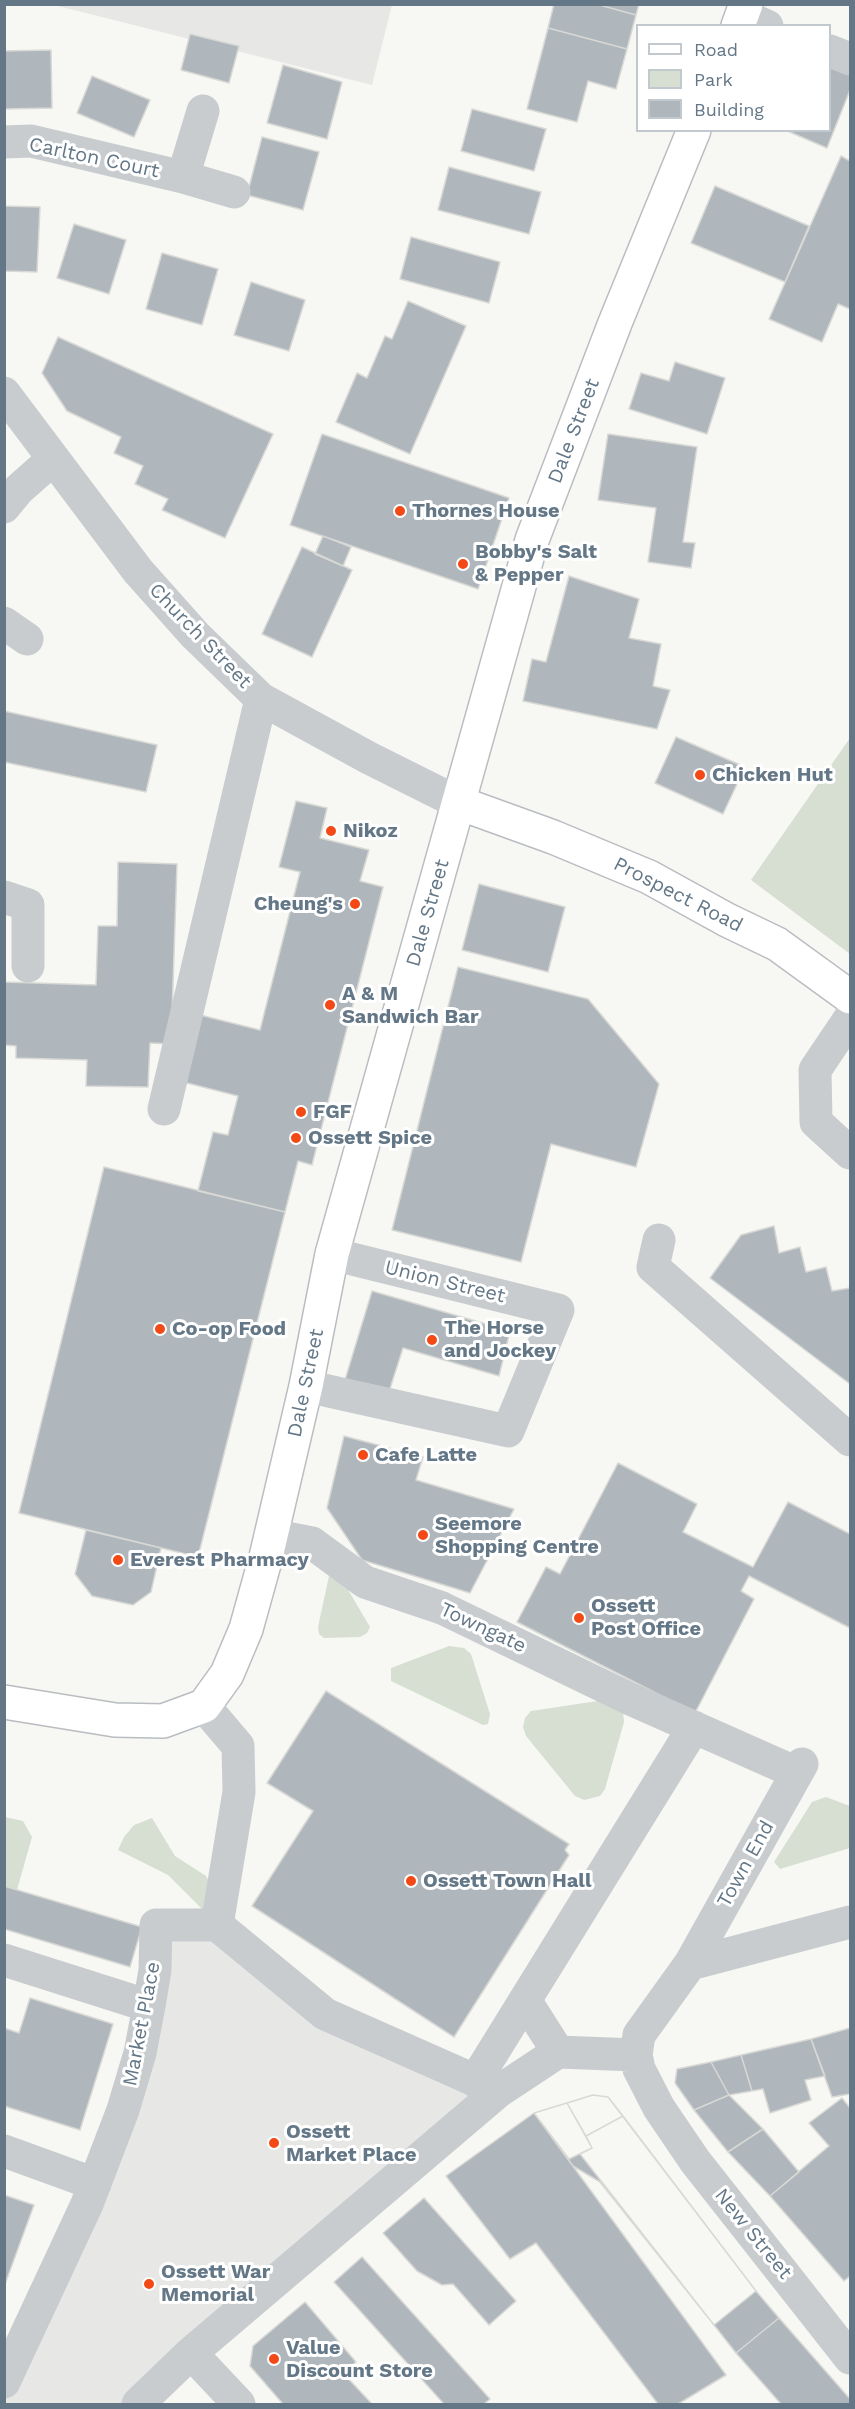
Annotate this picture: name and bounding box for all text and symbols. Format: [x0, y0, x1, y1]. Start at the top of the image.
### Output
legend [636, 24, 831, 132]
text: Road [694, 39, 738, 60]
text: Park [694, 69, 733, 90]
text: Building [694, 99, 764, 120]
street label: Carlton Court [27, 132, 161, 184]
street label: Dale Street [543, 375, 605, 487]
place label: Thornes House [412, 499, 560, 523]
marker: Thornes House [393, 504, 407, 518]
place label: Bobby's Salt & Pepper [475, 540, 597, 587]
marker: Bobby's Salt & Pepper [456, 557, 470, 571]
street label: Church Street [144, 578, 256, 694]
place label: Chicken Hut [712, 763, 833, 787]
marker: Chicken Hut [693, 768, 707, 782]
place label: Nikoz [343, 819, 398, 843]
marker: Nikoz [324, 824, 338, 838]
street label: Prospect Road [609, 852, 747, 938]
street label: Dale Street [401, 857, 455, 969]
place label: Cheung's [254, 892, 343, 916]
marker: Cheung's [348, 897, 362, 911]
place label: A & M Sandwich Bar [342, 982, 478, 1029]
marker: A & M Sandwich Bar [323, 998, 337, 1012]
place label: FGF [313, 1100, 352, 1124]
marker: FGF [294, 1105, 308, 1119]
place label: Ossett Spice [308, 1126, 432, 1150]
marker: Ossett Spice [289, 1131, 303, 1145]
street label: Union Street [382, 1255, 508, 1309]
place label: The Horse and Jockey [444, 1316, 556, 1363]
place label: Co-op Food [172, 1317, 286, 1341]
marker: Co-op Food [153, 1322, 167, 1336]
street label: Dale Street [283, 1327, 329, 1439]
marker: The Horse and Jockey [425, 1333, 439, 1347]
place label: Cafe Latte [375, 1443, 477, 1467]
marker: Cafe Latte [356, 1448, 370, 1462]
place label: Seemore Shopping Centre [435, 1512, 599, 1559]
marker: Seemore Shopping Centre [416, 1528, 430, 1542]
place label: Everest Pharmacy [130, 1548, 309, 1572]
marker: Everest Pharmacy [111, 1553, 125, 1567]
place label: Ossett Post Office [591, 1594, 701, 1641]
street label: Towngate [436, 1598, 530, 1658]
marker: Ossett Post Office [572, 1611, 586, 1625]
street label: Town End [712, 1817, 780, 1911]
place label: Ossett Town Hall [423, 1869, 591, 1893]
marker: Ossett Town Hall [404, 1874, 418, 1888]
street label: Market Place [118, 1960, 166, 2088]
place label: Ossett Market Place [286, 2120, 417, 2167]
marker: Ossett Market Place [267, 2136, 281, 2150]
street label: New Street [709, 2184, 797, 2284]
place label: Ossett War Memorial [161, 2260, 270, 2307]
marker: Ossett War Memorial [142, 2277, 156, 2291]
place label: Value Discount Store [286, 2336, 433, 2383]
marker: Value Discount Store [267, 2352, 281, 2366]

